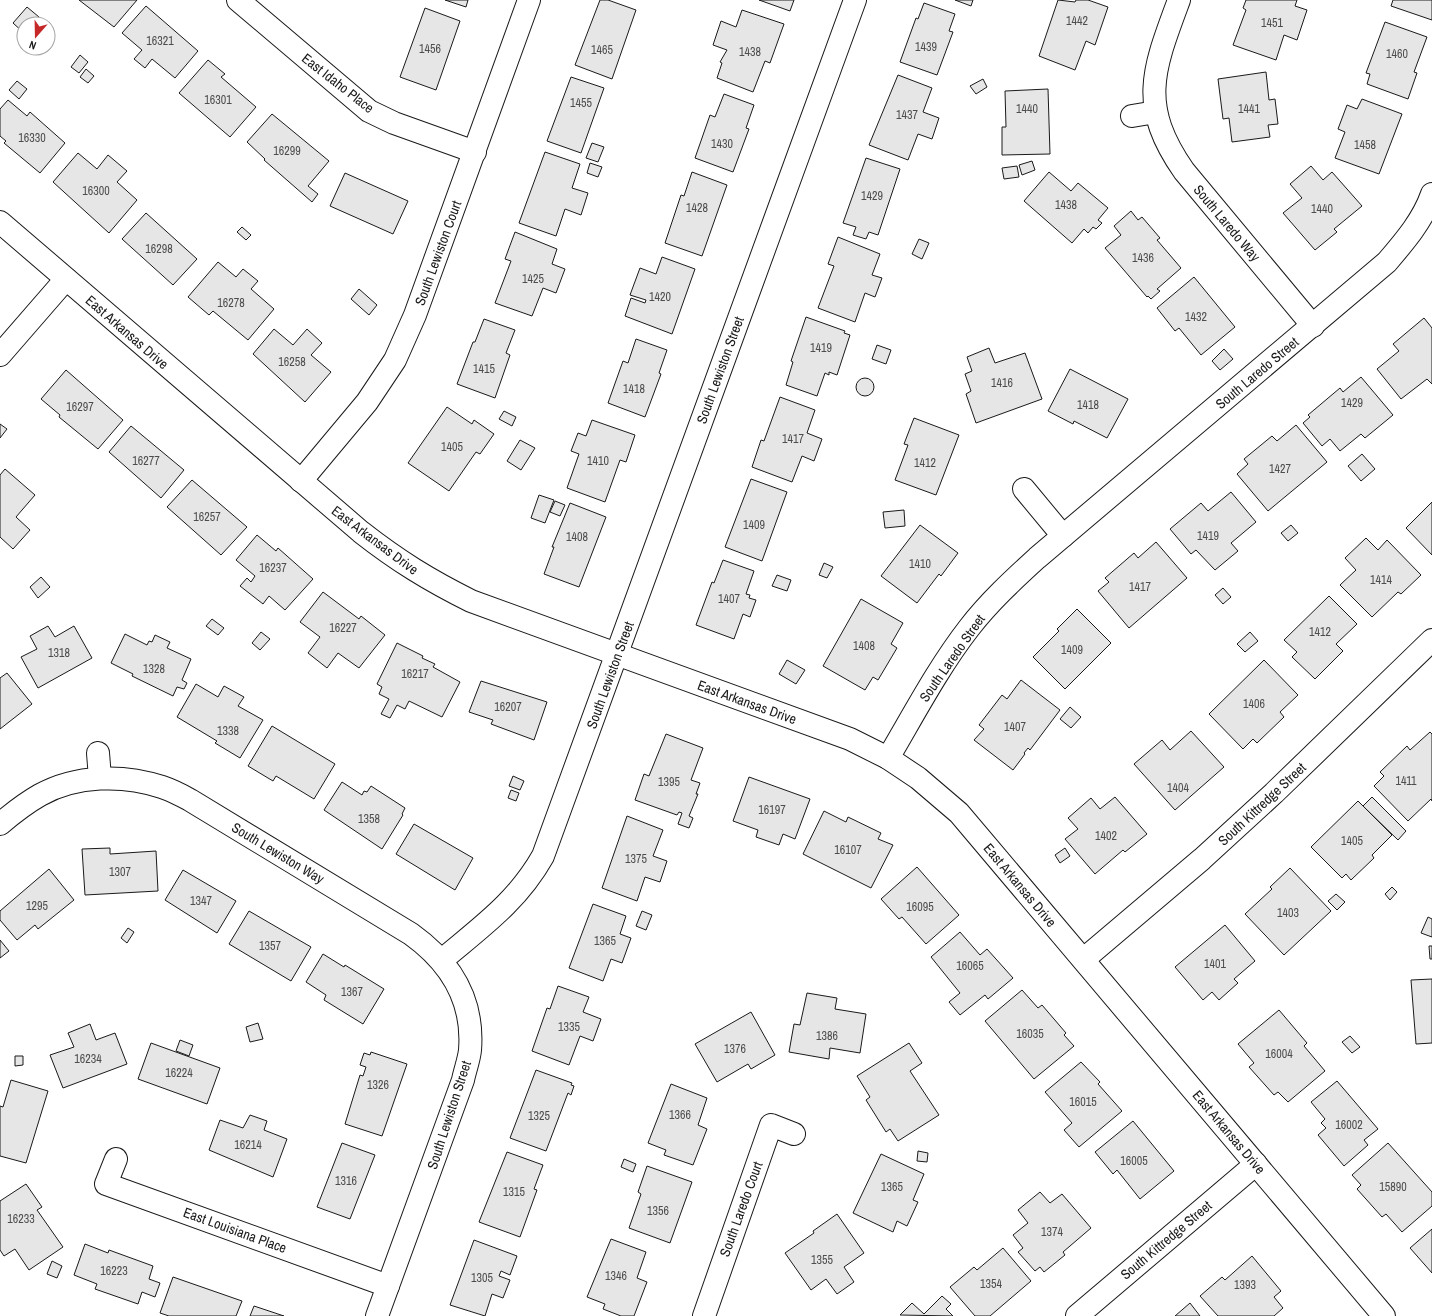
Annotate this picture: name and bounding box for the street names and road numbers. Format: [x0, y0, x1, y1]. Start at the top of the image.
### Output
street label: East Idaho Place [298, 49, 378, 117]
street label: South Laredo Way [1190, 181, 1264, 265]
street label: South Lewiston Court [411, 198, 465, 308]
street label: East Arkansas Drive [82, 291, 172, 373]
street label: South Lewiston Street [692, 314, 748, 426]
street label: South Laredo Street [1212, 333, 1302, 413]
street label: East Arkansas Drive [328, 502, 422, 578]
street label: South Laredo Street [915, 611, 989, 705]
street label: South Lewiston Street [582, 619, 638, 731]
street label: East Arkansas Drive [695, 676, 799, 728]
street label: South Kittredge Street [1214, 759, 1310, 849]
street label: South Lewiston Way [228, 818, 328, 888]
street label: East Arkansas Drive [980, 839, 1060, 931]
street label: South Lewiston Street [423, 1058, 475, 1172]
street label: East Arkansas Drive [1189, 1086, 1269, 1178]
street label: South Laredo Court [715, 1159, 767, 1259]
street label: South Kittredge Street [1117, 1197, 1215, 1283]
street label: East Louisiana Place [181, 1203, 289, 1257]

